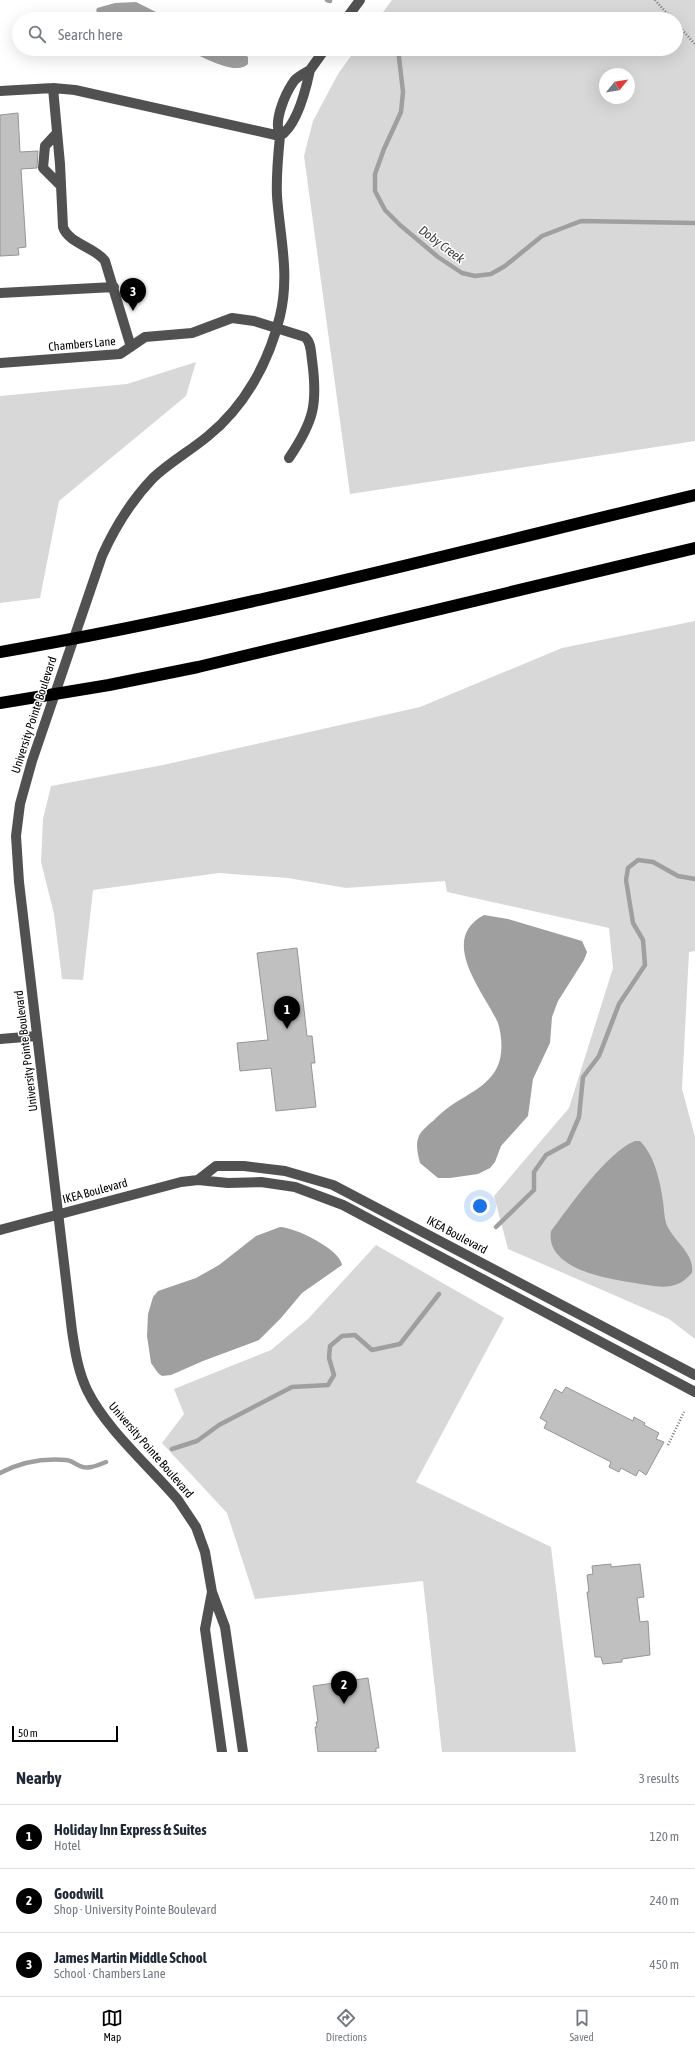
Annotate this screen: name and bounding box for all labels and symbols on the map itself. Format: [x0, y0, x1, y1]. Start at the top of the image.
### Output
north arrow [599, 68, 635, 104]
water label: Doby Creek [416, 222, 468, 267]
pin: 3 [120, 278, 146, 311]
street label: Chambers Lane [48, 334, 116, 354]
street label: University Pointe Boulevard [8, 655, 60, 775]
street label: University Pointe Boulevard [12, 990, 40, 1112]
pin: 1 [274, 996, 300, 1029]
street label: IKEA Boulevard [61, 1176, 129, 1206]
your location [470, 1196, 490, 1216]
street label: IKEA Boulevard [424, 1213, 490, 1257]
street label: University Pointe Boulevard [106, 1399, 196, 1501]
pin: 2 [331, 1671, 357, 1704]
scale bar [12, 1724, 118, 1743]

